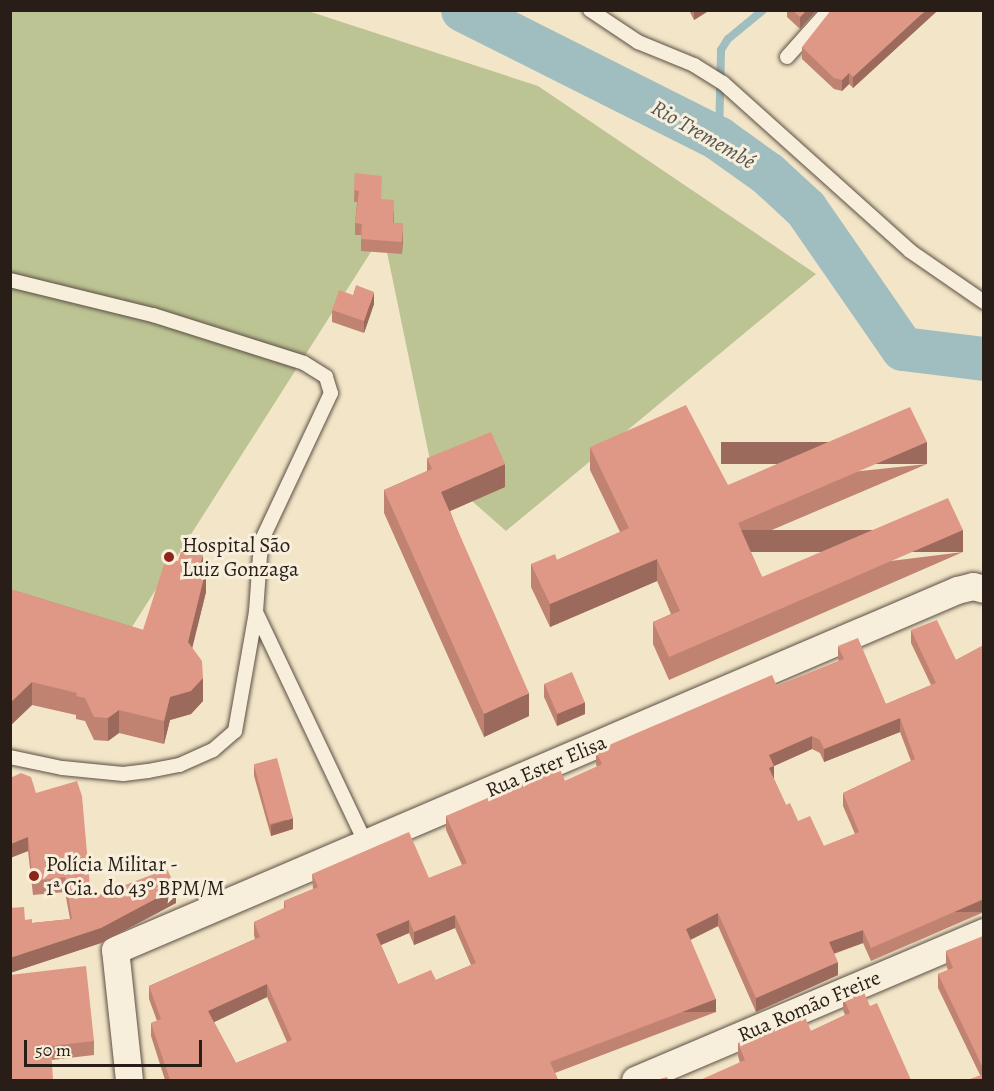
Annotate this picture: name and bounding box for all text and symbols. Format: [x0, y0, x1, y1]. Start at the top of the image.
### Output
water label: Rio Tremembé [646, 95, 760, 175]
place label: Hospital São Luiz Gonzaga [182, 532, 299, 582]
marker: Hospital São Luiz Gonzaga [160, 548, 178, 566]
street label: Rua Ester Elisa [482, 729, 610, 803]
place label: Polícia Militar - 1ª Cia. do 43º BPM/M [46, 851, 225, 901]
marker: Polícia Militar - 1ª Cia. do 43º BPM/M [27, 869, 41, 883]
street label: Rua Romão Freire [734, 965, 884, 1047]
scale bar [27, 1028, 206, 1066]
text: 50 m [35, 1038, 71, 1062]

